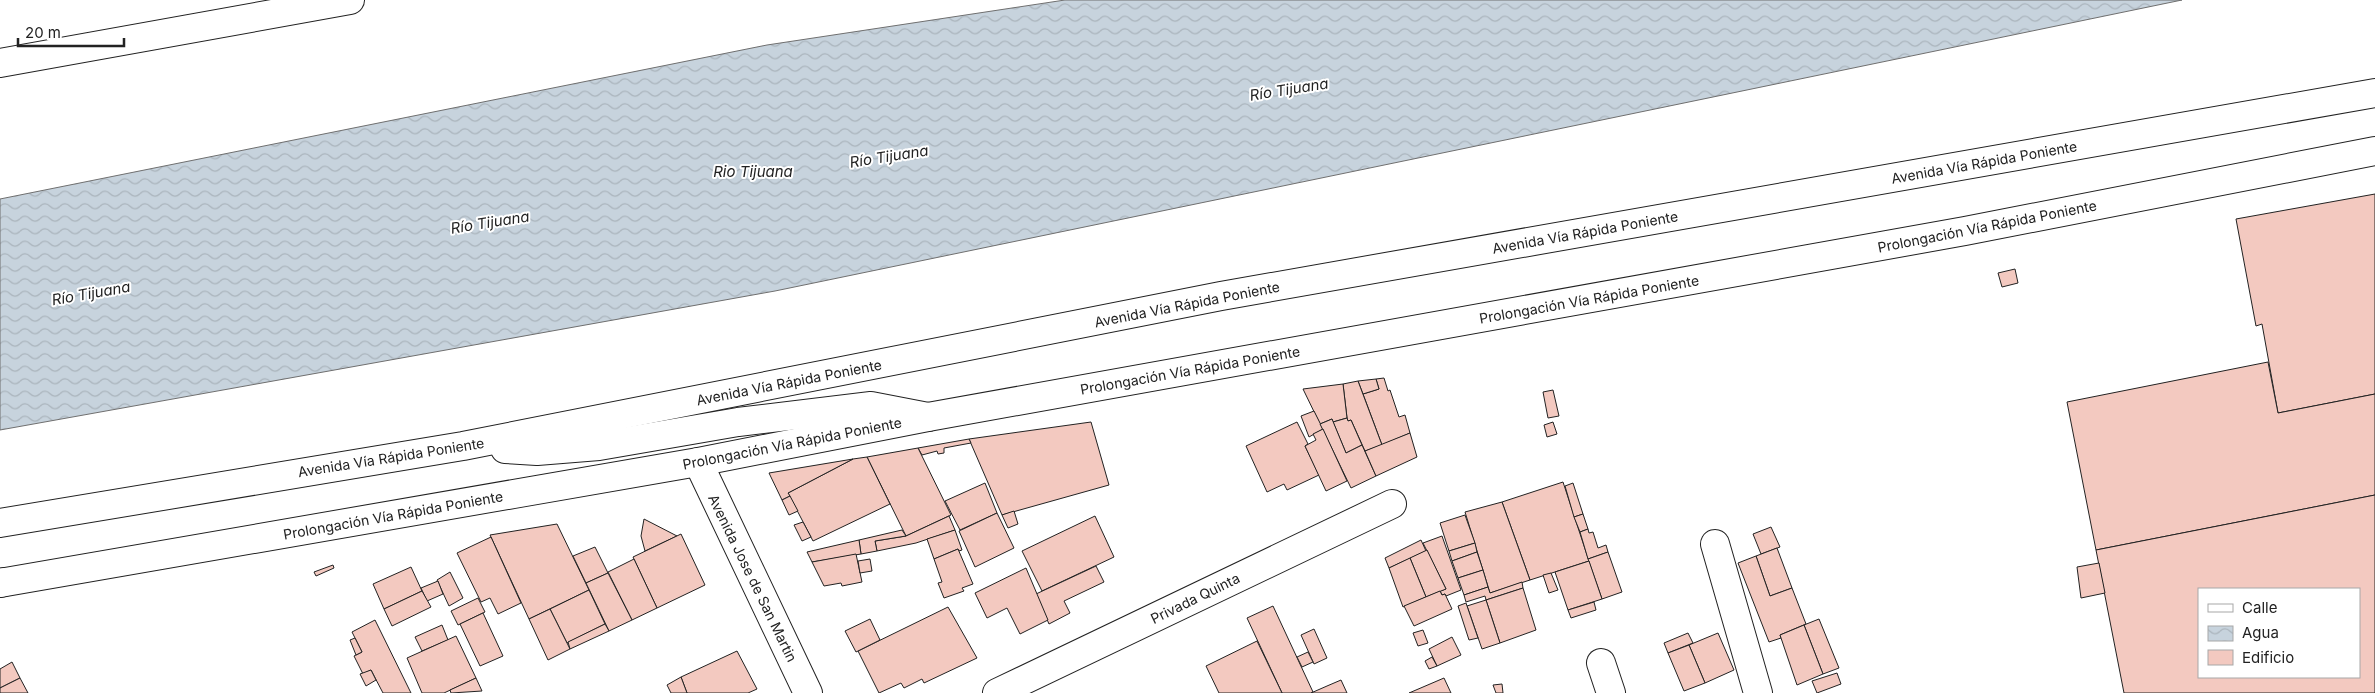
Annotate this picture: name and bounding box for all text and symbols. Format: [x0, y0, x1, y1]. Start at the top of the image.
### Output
scale bar [18, 15, 124, 47]
text: 20 m [25, 23, 61, 42]
water label: Río Tijuana [1248, 73, 1330, 105]
street label: Avenida Vía Rápida Poniente [1890, 137, 2078, 187]
water label: Río Tijuana [848, 140, 930, 172]
water label: Rio Tijuana [713, 162, 793, 181]
street label: Prolongación Vía Rápida Poniente [1876, 196, 2098, 256]
water label: Río Tijuana [449, 206, 531, 238]
street label: Avenida Vía Rápida Poniente [1491, 207, 1679, 257]
street label: Prolongación Vía Rápida Poniente [1478, 271, 1700, 327]
water label: Río Tijuana [50, 277, 132, 309]
street label: Avenida Vía Rápida Poniente [1093, 278, 1281, 330]
street label: Prolongación Vía Rápida Poniente [1079, 342, 1301, 398]
street label: Avenida Vía Rápida Poniente [695, 356, 883, 408]
street label: Prolongación Vía Rápida Poniente [681, 413, 903, 473]
street label: Avenida Vía Rápida Poniente [297, 434, 485, 480]
street label: Prolongación Vía Rápida Poniente [282, 487, 504, 543]
street label: Avenida Jose de San Martin [705, 491, 801, 665]
street label: Privada Quinta [1148, 569, 1242, 627]
legend [2198, 588, 2360, 678]
text: Calle [2242, 598, 2277, 617]
text: Agua [2242, 623, 2279, 642]
text: Edificio [2242, 648, 2294, 667]

